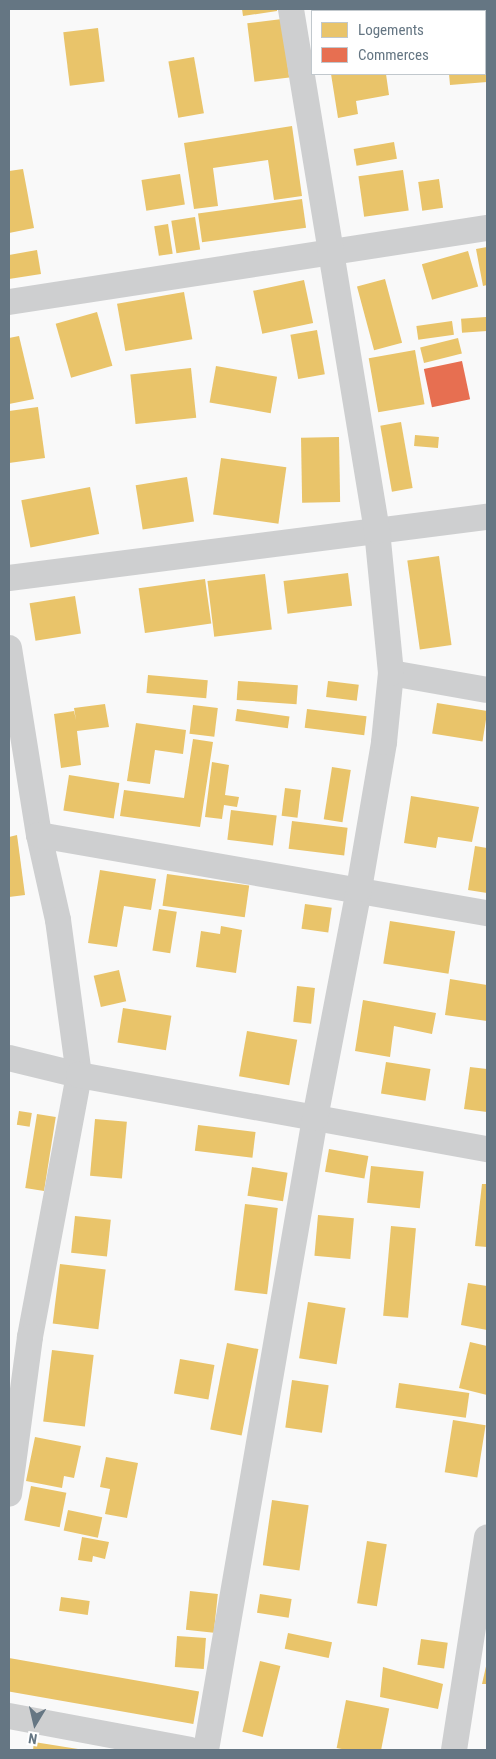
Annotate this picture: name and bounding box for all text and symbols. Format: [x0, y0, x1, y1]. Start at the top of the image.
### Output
legend [311, 10, 486, 75]
text: Logements [358, 21, 424, 39]
text: Commerces [358, 46, 429, 64]
north arrow [10, 1699, 60, 1749]
text: N [27, 1730, 38, 1747]

